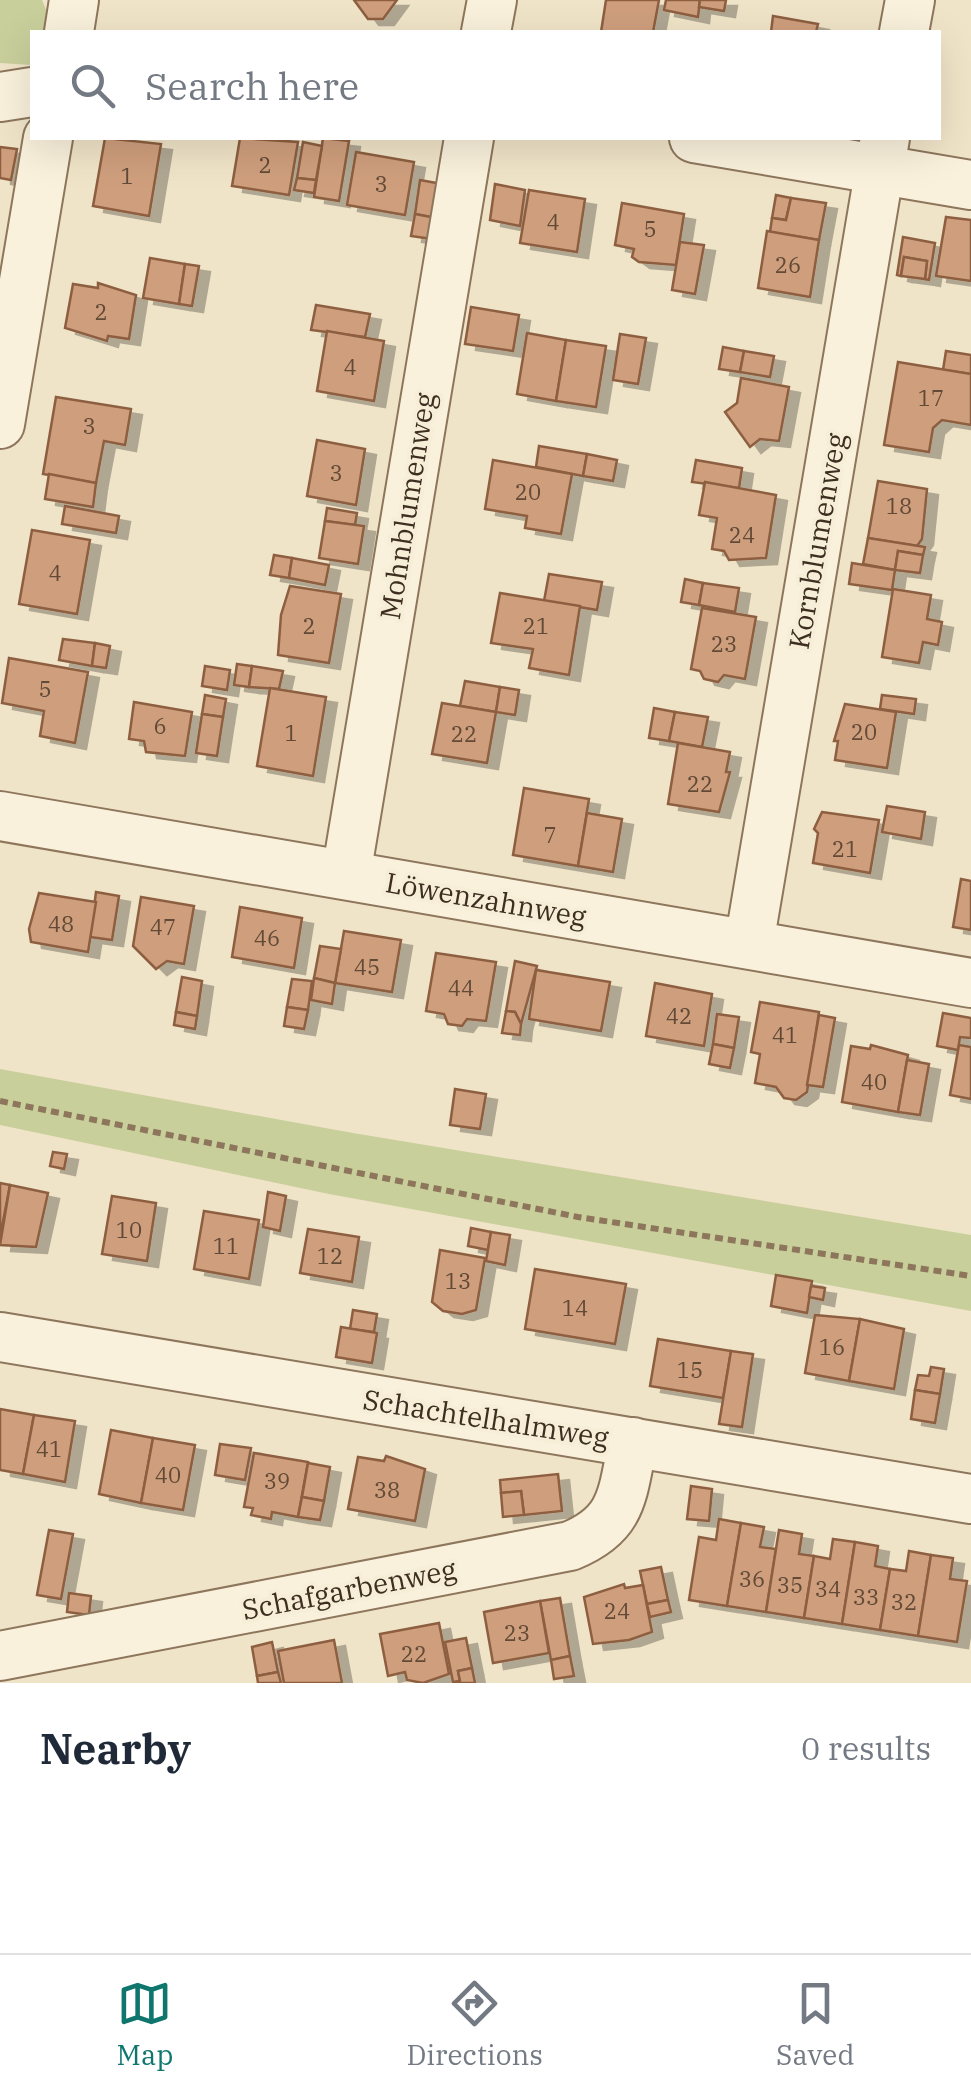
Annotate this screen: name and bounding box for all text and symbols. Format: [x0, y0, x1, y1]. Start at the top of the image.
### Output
search box [30, 30, 941, 140]
icon: search [65, 58, 120, 113]
text: Search here [145, 61, 359, 110]
house number: 2 [258, 150, 272, 179]
house number: 1 [120, 161, 134, 190]
house number: 3 [374, 169, 388, 198]
house number: 4 [546, 207, 560, 236]
house number: 5 [643, 214, 657, 243]
house number: 26 [775, 250, 801, 279]
house number: 2 [94, 297, 108, 326]
house number: 4 [343, 352, 357, 381]
house number: 17 [918, 383, 944, 412]
street label: Mohnblumenweg [371, 390, 443, 622]
house number: 3 [82, 411, 96, 440]
street label: Kornblumenweg [780, 430, 854, 652]
house number: 3 [329, 458, 343, 487]
house number: 20 [515, 477, 541, 506]
house number: 18 [886, 491, 912, 520]
house number: 24 [729, 520, 755, 549]
house number: 4 [48, 558, 62, 587]
house number: 2 [302, 611, 316, 640]
house number: 21 [523, 611, 549, 640]
house number: 23 [711, 629, 737, 658]
house number: 5 [38, 674, 52, 703]
house number: 6 [153, 711, 167, 740]
house number: 20 [851, 717, 877, 746]
house number: 1 [284, 718, 298, 747]
house number: 22 [451, 719, 477, 748]
house number: 22 [687, 769, 713, 798]
house number: 7 [543, 820, 557, 849]
house number: 21 [832, 834, 858, 863]
street label: Löwenzahnweg [383, 863, 589, 935]
house number: 48 [48, 909, 74, 938]
house number: 47 [150, 912, 176, 941]
house number: 46 [254, 923, 280, 952]
house number: 45 [354, 952, 380, 981]
house number: 44 [448, 973, 474, 1002]
house number: 42 [666, 1001, 692, 1030]
house number: 41 [772, 1020, 798, 1049]
house number: 40 [861, 1067, 887, 1096]
house number: 10 [116, 1215, 142, 1244]
house number: 11 [213, 1231, 239, 1260]
house number: 12 [317, 1241, 343, 1270]
house number: 13 [445, 1266, 471, 1295]
house number: 14 [562, 1293, 588, 1322]
house number: 16 [819, 1332, 845, 1361]
house number: 15 [677, 1355, 703, 1384]
street label: Schachtelhalmweg [361, 1380, 611, 1456]
house number: 41 [36, 1434, 62, 1463]
house number: 40 [155, 1460, 181, 1489]
house number: 39 [264, 1466, 290, 1495]
house number: 38 [374, 1475, 400, 1504]
street label: Schafgarbenweg [239, 1550, 459, 1628]
house number: 36 [739, 1564, 765, 1593]
house number: 35 [777, 1570, 803, 1599]
house number: 34 [815, 1574, 841, 1603]
house number: 33 [853, 1582, 879, 1611]
house number: 32 [891, 1587, 917, 1616]
house number: 24 [604, 1596, 630, 1625]
house number: 23 [504, 1618, 530, 1647]
house number: 22 [401, 1639, 427, 1668]
text: Nearby [40, 1721, 191, 1776]
text: 0 results [801, 1727, 931, 1769]
tab: Map [117, 1976, 173, 2073]
tab: Directions [406, 1976, 543, 2073]
tab: Saved [776, 1976, 854, 2073]

